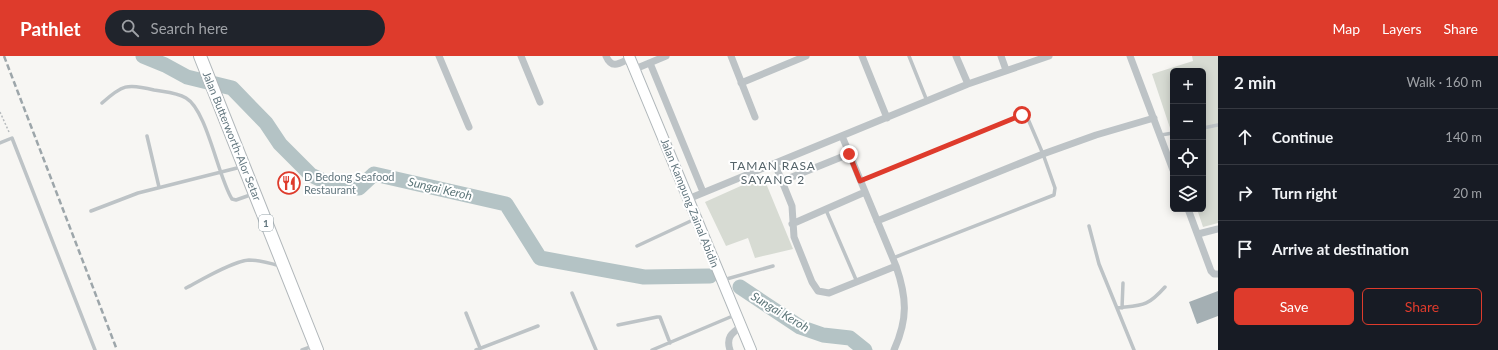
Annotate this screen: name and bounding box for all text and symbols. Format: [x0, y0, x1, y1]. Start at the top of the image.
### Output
search box [105, 10, 385, 46]
text: Pathlet [20, 17, 81, 40]
icon: search [119, 17, 141, 39]
text: Search here [151, 19, 228, 37]
text: Map [1332, 20, 1360, 37]
text: Layers [1382, 20, 1422, 37]
text: Share [1444, 20, 1478, 37]
map controls [1170, 68, 1206, 212]
button: + [1170, 68, 1206, 104]
street label: Jalan Butterworth-Alor Setar [201, 69, 264, 202]
text: 2 min [1234, 72, 1276, 93]
text: Walk · 160 m [1406, 74, 1482, 90]
button: − [1170, 104, 1206, 140]
route start [1013, 106, 1031, 124]
icon: ahead [1234, 126, 1256, 148]
text: Continue [1272, 128, 1333, 146]
text: 140 m [1445, 129, 1482, 145]
street label: Jalan Kampung Zainal Abidin [659, 136, 722, 269]
button: locate [1170, 140, 1206, 176]
route end [840, 145, 858, 163]
district label: TAMAN RASA SAYANG 2 [730, 158, 816, 187]
restaurant icon: D Bedong Seafood Restaurant [276, 170, 302, 196]
place label: D Bedong Seafood Restaurant [304, 170, 395, 196]
water label: Sungai Keroh [407, 174, 474, 203]
button: layers [1170, 176, 1206, 212]
icon: right [1234, 182, 1256, 204]
text: Turn right [1272, 184, 1337, 202]
text: 20 m [1453, 185, 1482, 201]
road number: 1 [259, 215, 273, 231]
icon: arrive [1234, 238, 1256, 260]
text: Arrive at destination [1272, 240, 1409, 258]
water label: Sungai Keroh [748, 288, 812, 335]
button: Save [1234, 288, 1354, 325]
button: Share [1362, 288, 1482, 325]

